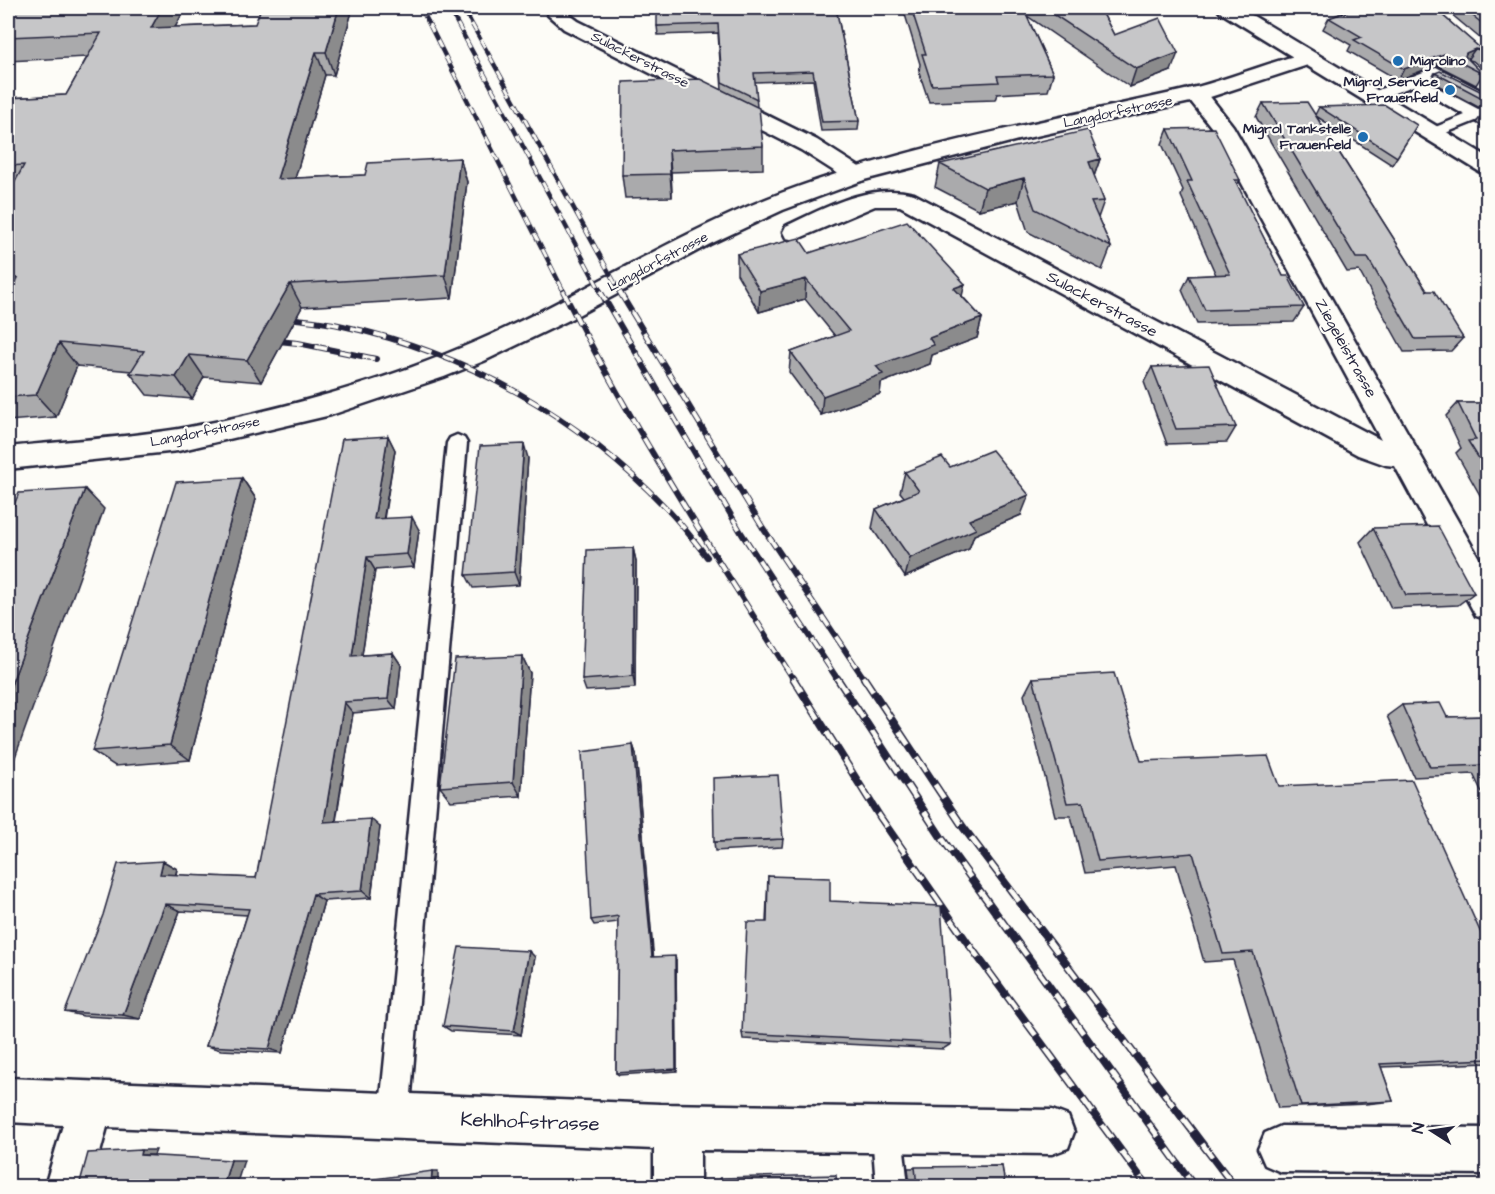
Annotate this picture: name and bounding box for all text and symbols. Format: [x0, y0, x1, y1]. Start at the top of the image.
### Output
street label: Sulackerstrasse [588, 27, 693, 93]
place label: Migrolino [1410, 51, 1466, 72]
marker: Migrolino [1391, 54, 1405, 68]
place label: Migrol Service Frauenfeld [1344, 72, 1439, 108]
marker: Migrol Service Frauenfeld [1443, 83, 1457, 97]
street label: Langdorfstrasse [1061, 91, 1175, 133]
place label: Migrol Tankstelle Frauenfeld [1243, 119, 1352, 155]
marker: Migrol Tankstelle Frauenfeld [1356, 130, 1370, 144]
street label: Langdorfstrasse [604, 227, 712, 297]
street label: Sulackerstrasse [1043, 265, 1162, 343]
street label: Ziegeleistrasse [1309, 294, 1383, 402]
street label: Langdorfstrasse [148, 411, 262, 452]
north arrow [1402, 1101, 1462, 1161]
street label: Kehlhofstrasse [460, 1106, 600, 1138]
text: N [1407, 1121, 1430, 1135]

